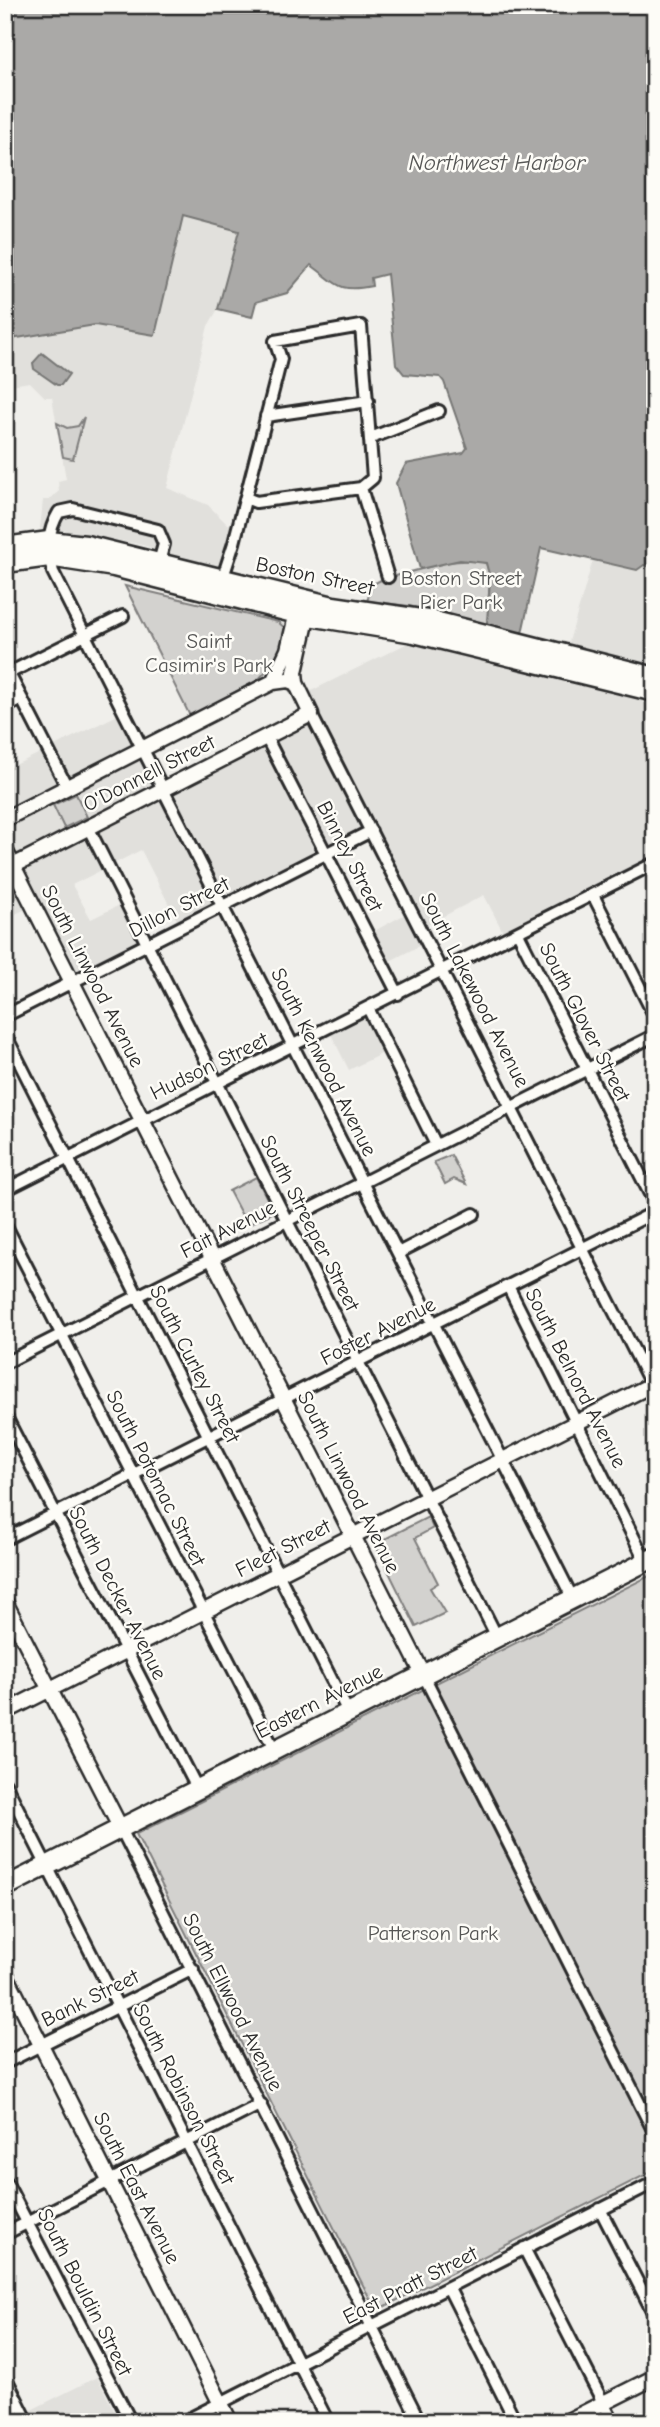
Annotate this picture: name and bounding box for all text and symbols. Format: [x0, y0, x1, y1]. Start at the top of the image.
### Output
water label: Northwest Harbor [409, 149, 586, 176]
street label: Boston Street [254, 552, 377, 600]
park label: Boston Street Pier Park [401, 566, 522, 614]
park label: Saint Casimir's Park [145, 629, 273, 677]
street label: O'Donnell Street [79, 729, 220, 816]
street label: Binney Street [312, 797, 388, 916]
street label: Dillon Street [125, 871, 234, 943]
street label: South Linwood Avenue [37, 881, 149, 1071]
street label: South Lakewood Avenue [415, 889, 535, 1091]
street label: South Glover Street [535, 939, 636, 1106]
street label: South Kenwood Avenue [266, 964, 382, 1160]
street label: Hudson Street [146, 1027, 273, 1105]
street label: South Streeper Street [255, 1131, 365, 1316]
street label: Fait Avenue [176, 1195, 280, 1263]
street label: South Curley Street [145, 1281, 246, 1448]
street label: South Belnord Avenue [520, 1284, 632, 1472]
street label: Foster Avenue [316, 1292, 440, 1370]
street label: South Potomac Street [101, 1386, 211, 1571]
street label: South Linwood Avenue [293, 1387, 405, 1577]
street label: South Decker Avenue [64, 1502, 172, 1684]
street label: Fleet Street [231, 1513, 335, 1582]
street label: Eastern Avenue [252, 1659, 386, 1743]
street label: South Ellwood Avenue [178, 1909, 288, 2095]
park label: Patterson Park [368, 1921, 498, 1945]
street label: Bank Street [37, 1964, 143, 2032]
street label: South Robinson Street [128, 2000, 240, 2189]
street label: South East Avenue [88, 2108, 186, 2268]
street label: South Bouldin Street [32, 2204, 138, 2380]
street label: East Pratt Street [339, 2240, 482, 2329]

